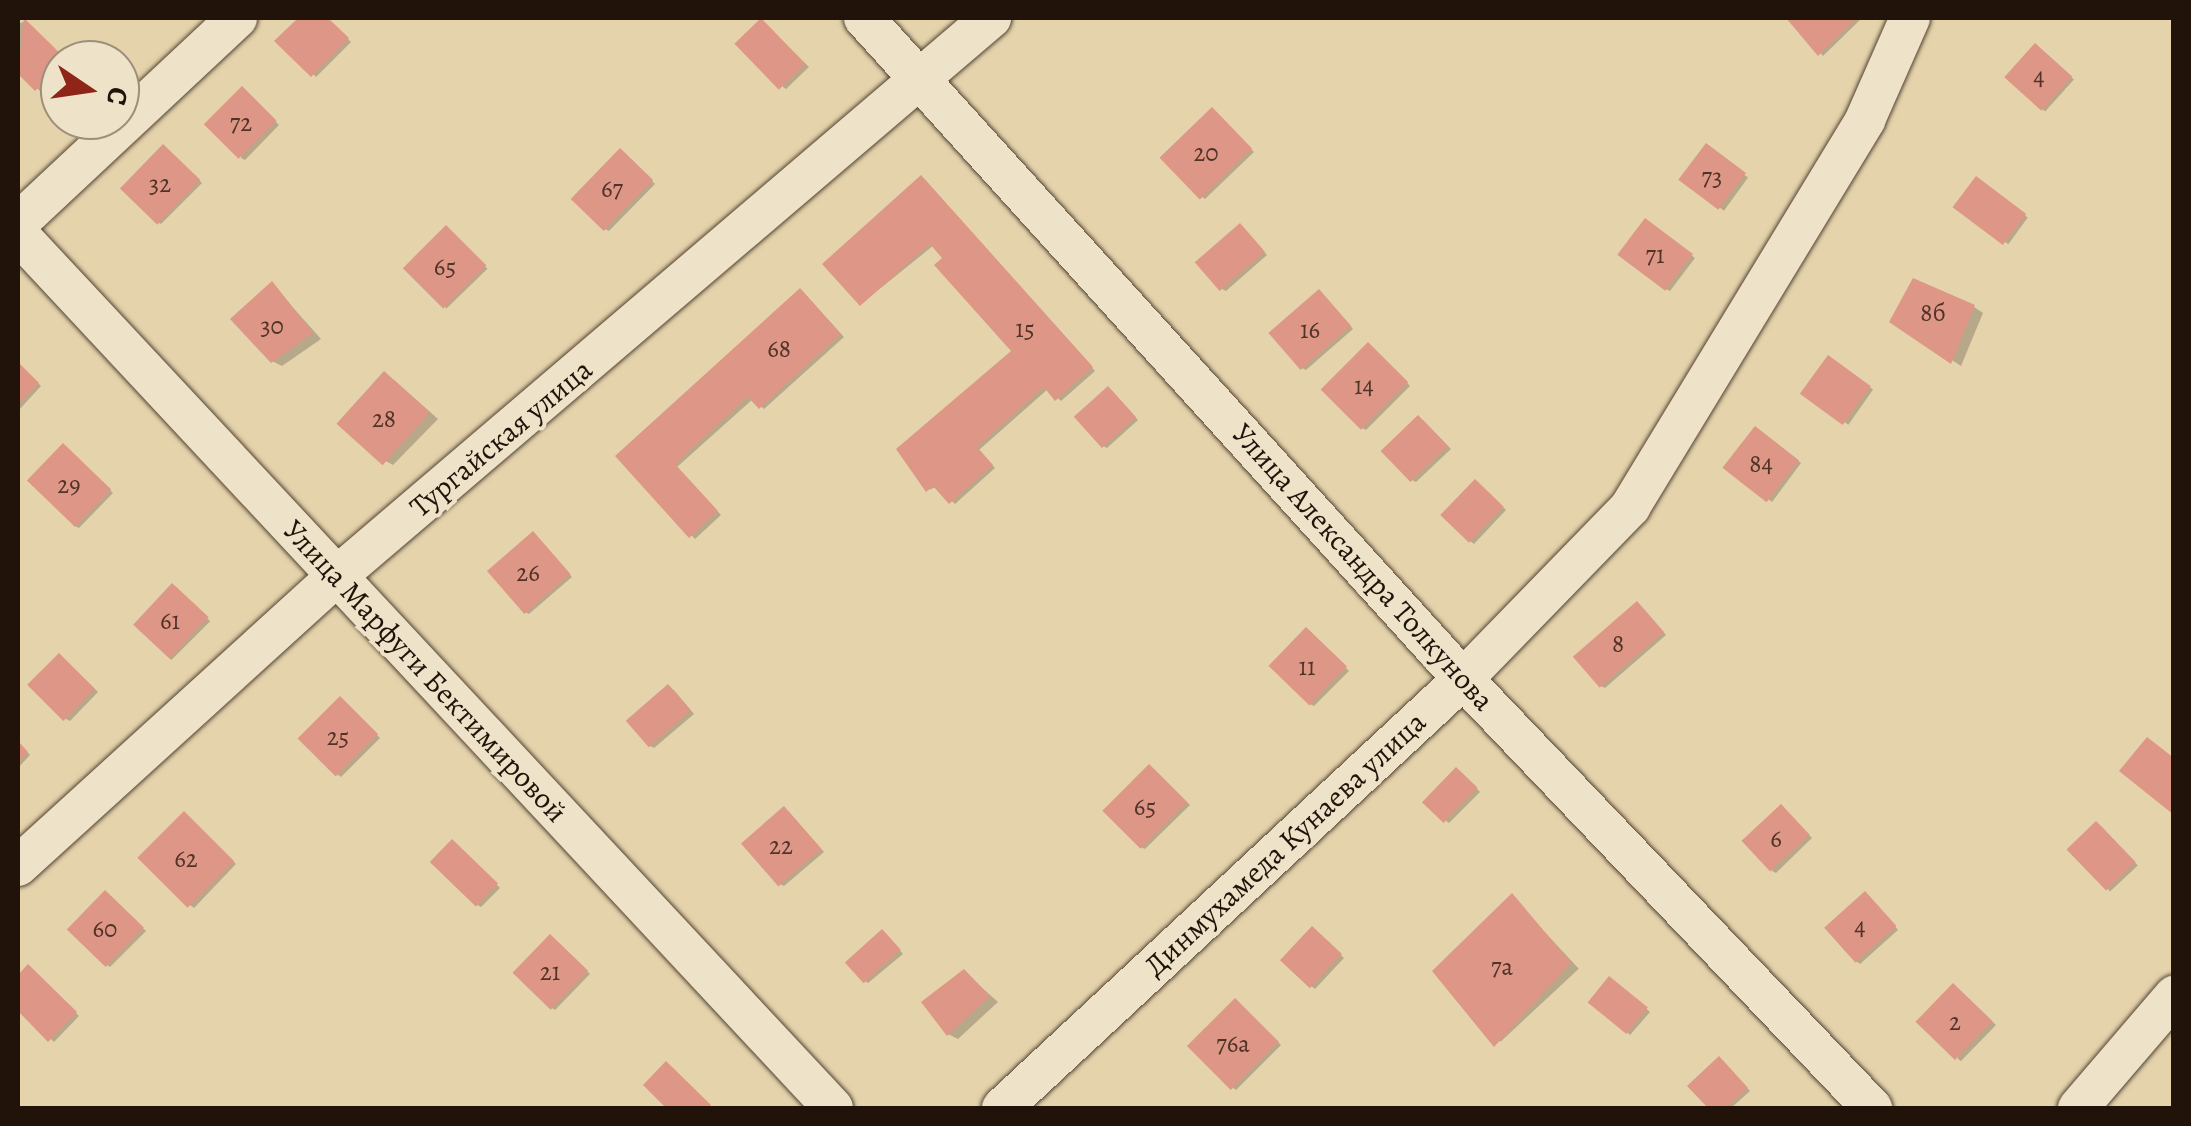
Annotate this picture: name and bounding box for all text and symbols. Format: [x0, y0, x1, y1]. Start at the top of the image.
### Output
north arrow [40, 40, 140, 140]
house number: 4 [2033, 62, 2045, 92]
text: С [97, 84, 138, 109]
house number: 72 [230, 108, 252, 138]
house number: 20 [1193, 138, 1219, 168]
house number: 73 [1702, 162, 1722, 192]
house number: 32 [149, 169, 171, 199]
house number: 67 [601, 174, 623, 204]
house number: 71 [1645, 240, 1665, 270]
house number: 65 [434, 252, 456, 282]
house number: 8б [1920, 298, 1946, 328]
house number: 30 [260, 311, 284, 341]
house number: 15 [1015, 314, 1035, 344]
house number: 16 [1300, 315, 1320, 345]
house number: 68 [767, 334, 791, 364]
street label: Тургайская улица [402, 351, 600, 525]
house number: 14 [1354, 371, 1374, 401]
house number: 28 [372, 404, 396, 434]
street label: Улица Александра Толкунова [1224, 416, 1502, 718]
house number: 84 [1749, 449, 1773, 479]
house number: 29 [57, 470, 81, 500]
street label: Улица Марфуги Бектимировой [275, 512, 575, 830]
house number: 26 [516, 558, 540, 588]
house number: 61 [160, 606, 180, 636]
house number: 8 [1612, 629, 1624, 659]
house number: 11 [1298, 652, 1316, 682]
street label: Динмухамеда Кунаева улица [1137, 704, 1433, 984]
house number: 25 [327, 722, 349, 752]
house number: 65 [1134, 792, 1156, 822]
house number: 6 [1770, 824, 1782, 854]
house number: 22 [769, 831, 793, 861]
house number: 62 [174, 844, 198, 874]
house number: 4 [1854, 912, 1866, 942]
house number: 60 [93, 914, 117, 944]
house number: 7а [1491, 952, 1513, 982]
house number: 21 [540, 957, 560, 987]
house number: 2 [1949, 1007, 1961, 1037]
house number: 76а [1216, 1029, 1250, 1059]

